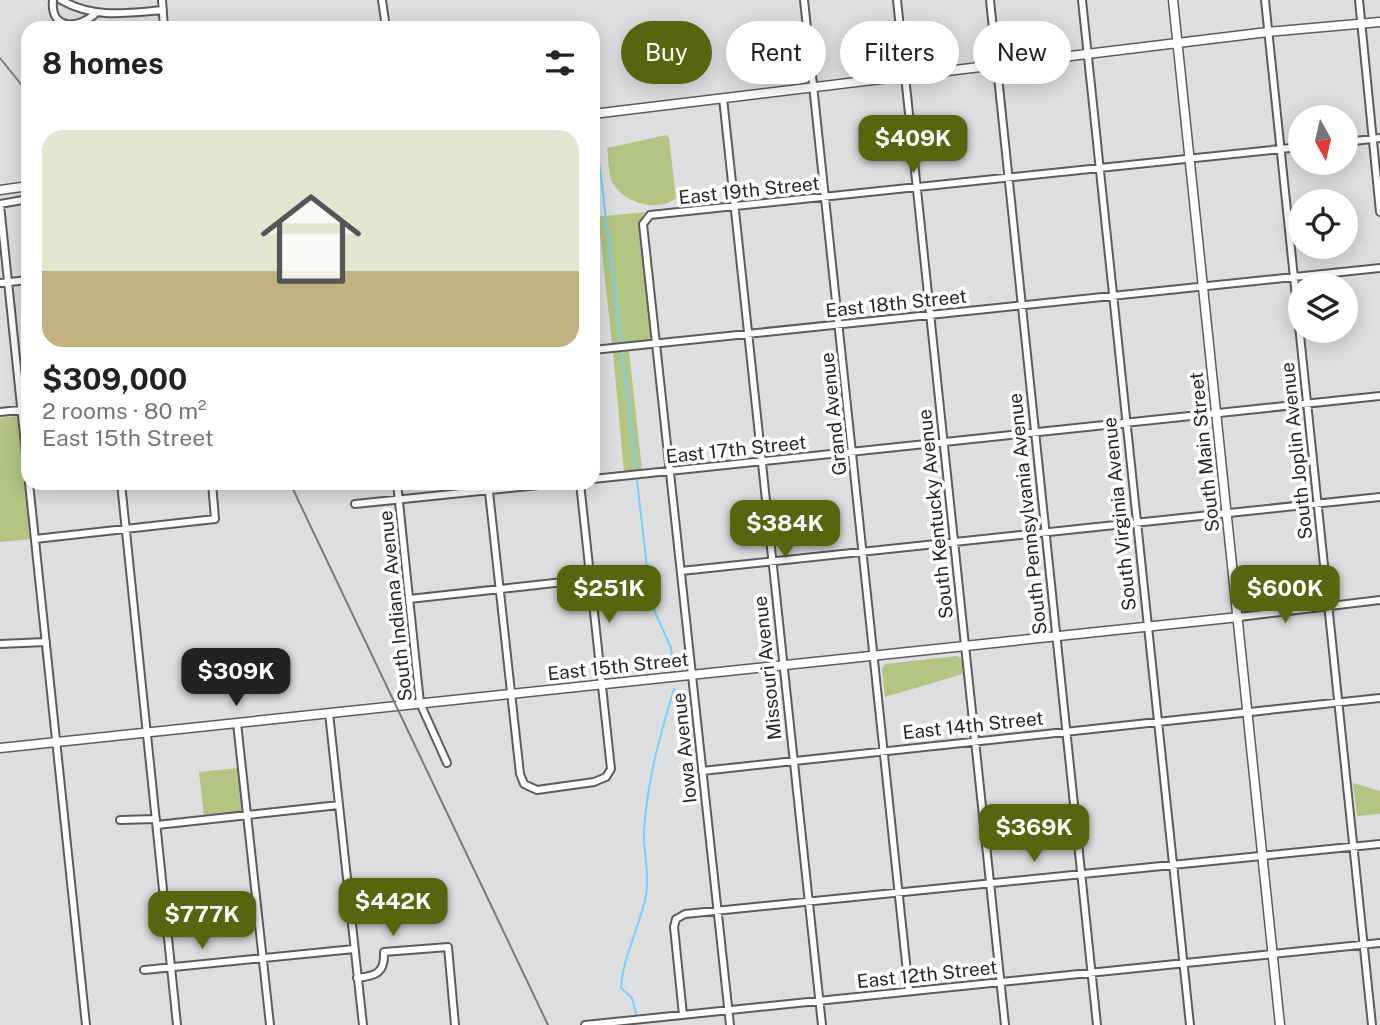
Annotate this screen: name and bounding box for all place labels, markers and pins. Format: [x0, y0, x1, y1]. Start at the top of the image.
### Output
pin: $409K [864, 116, 962, 175]
pin: $384K [736, 500, 834, 560]
pin: $251K [560, 566, 658, 625]
pin: $600K [1236, 566, 1334, 625]
pin: $309K [187, 648, 285, 708]
pin: $369K [985, 804, 1083, 864]
pin: $442K [344, 878, 442, 938]
pin: $777K [153, 892, 251, 951]

